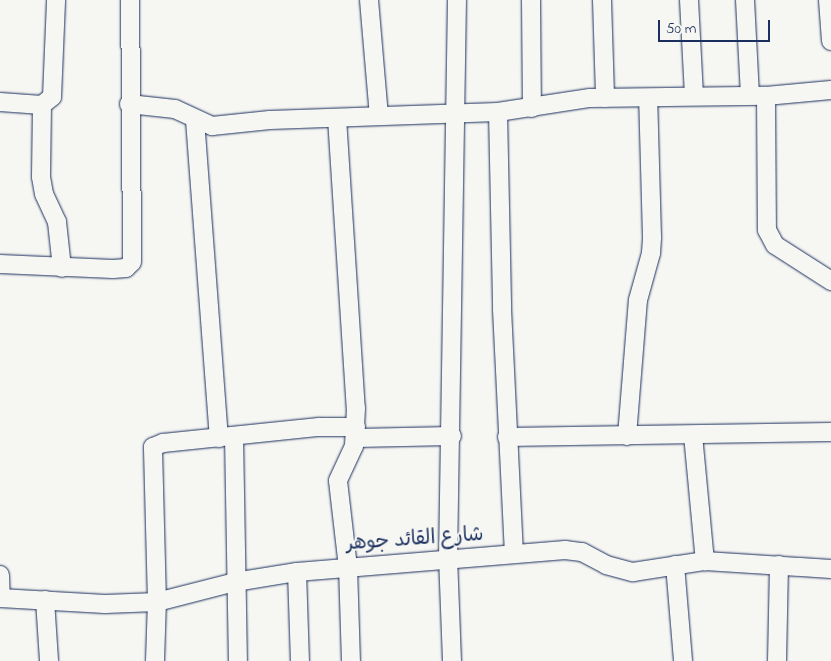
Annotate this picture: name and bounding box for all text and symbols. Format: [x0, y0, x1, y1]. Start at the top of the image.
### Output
scale bar [661, 10, 774, 42]
text: 50 m [666, 18, 696, 40]
street label: شارع القائد جوهر [346, 523, 484, 557]

